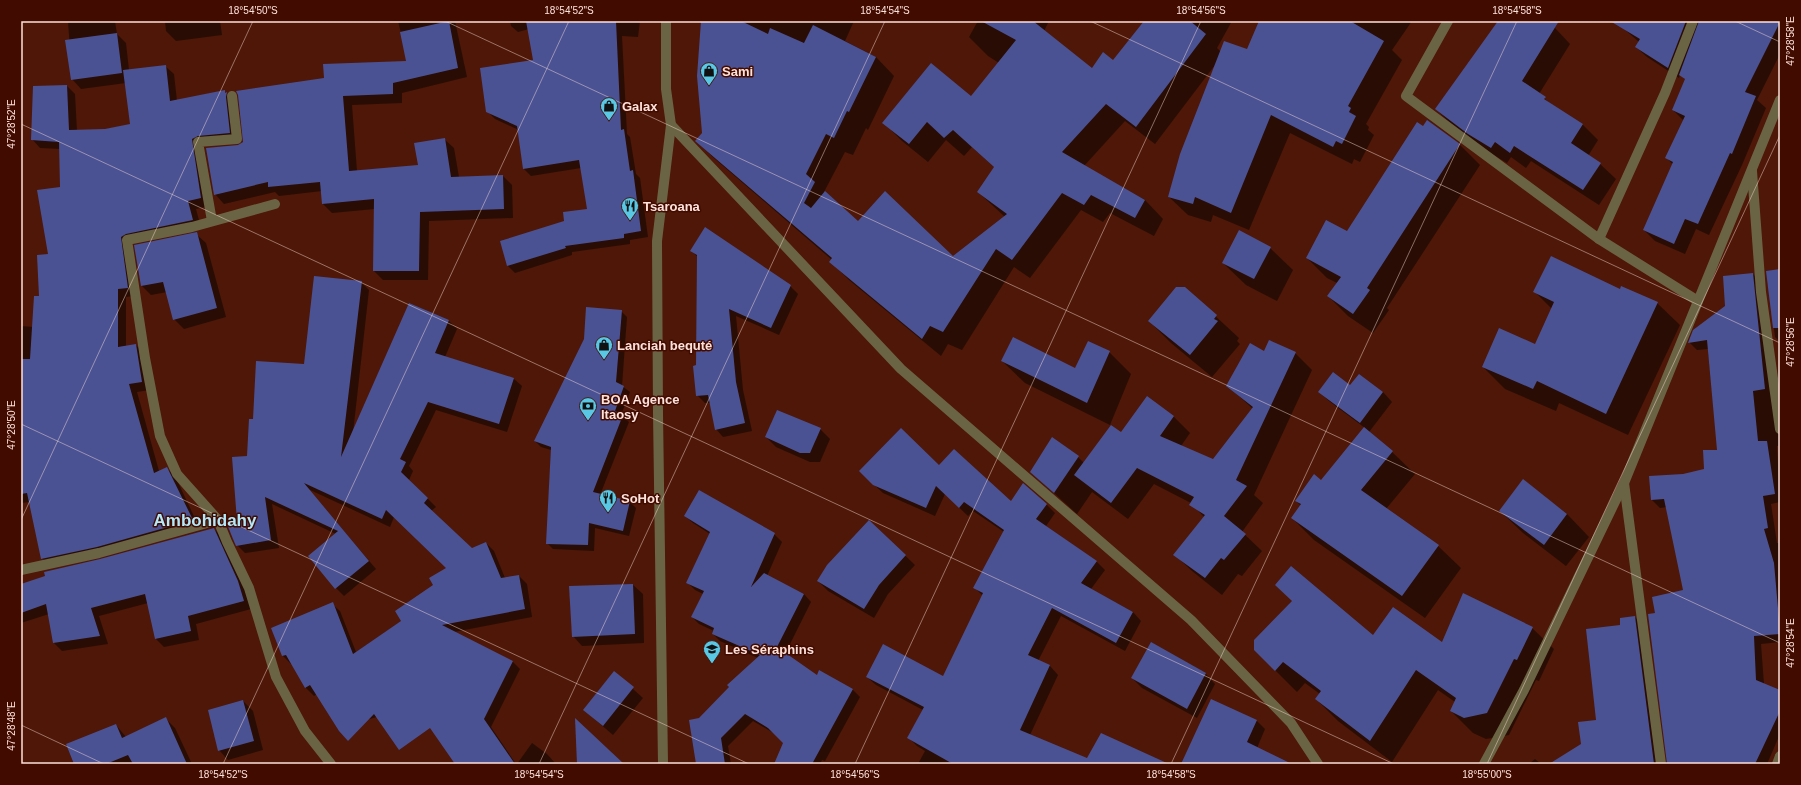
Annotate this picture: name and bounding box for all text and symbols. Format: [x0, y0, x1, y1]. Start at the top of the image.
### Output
text: 18°54'50"S [228, 5, 278, 16]
text: 18°54'52"S [544, 5, 594, 16]
text: 18°54'54"S [860, 5, 910, 16]
text: 18°54'56"S [1176, 5, 1226, 16]
text: 18°54'58"S [1492, 5, 1542, 16]
text: 47°28'58"E [1785, 16, 1796, 66]
shop icon: Sami [699, 61, 719, 86]
place label: Sami [722, 64, 753, 79]
shop icon: Galax [599, 96, 619, 121]
text: 47°28'52"E [6, 99, 17, 149]
place label: Galax [622, 99, 658, 114]
restaurant icon: Tsaroana [620, 196, 640, 221]
place label: Tsaroana [643, 199, 701, 214]
text: 47°28'56"E [1785, 317, 1796, 367]
shop icon: Lanciah bequté [594, 335, 614, 360]
place label: Lanciah bequté [617, 338, 712, 353]
place label: BOA Agence Itaosy [601, 392, 680, 422]
bank icon: BOA Agence Itaosy [578, 396, 598, 421]
text: 47°28'50"E [6, 400, 17, 450]
restaurant icon: SoHot [598, 488, 618, 513]
place label: SoHot [621, 491, 660, 506]
district label: Ambohidahy [154, 511, 257, 530]
text: 47°28'54"E [1785, 618, 1796, 668]
school or university icon: Les Séraphins [702, 639, 722, 664]
place label: Les Séraphins [725, 642, 814, 657]
text: 47°28'48"E [6, 701, 17, 751]
text: 18°54'52"S [198, 769, 248, 780]
text: 18°54'54"S [514, 769, 564, 780]
text: 18°54'56"S [830, 769, 880, 780]
text: 18°54'58"S [1146, 769, 1196, 780]
text: 18°55'00"S [1462, 769, 1512, 780]

